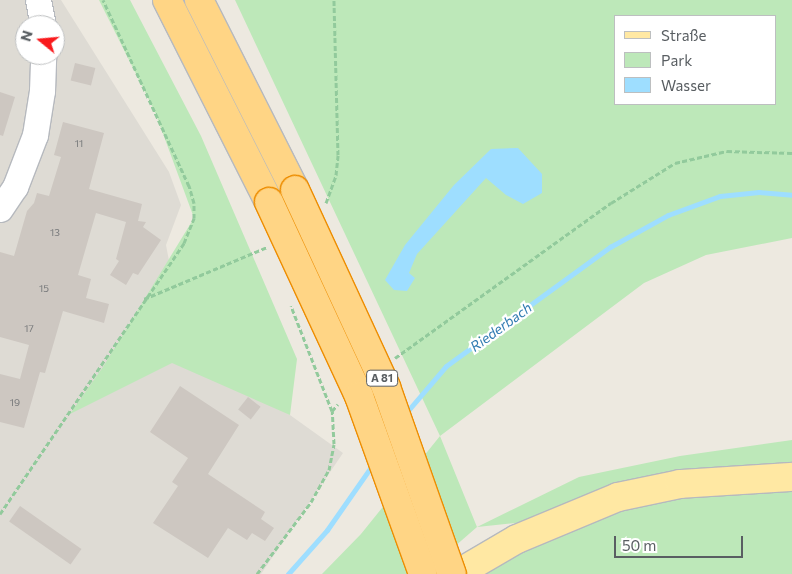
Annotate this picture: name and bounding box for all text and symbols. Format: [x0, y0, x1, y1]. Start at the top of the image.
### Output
north arrow [15, 15, 65, 65]
legend [614, 15, 777, 105]
text: Straße [661, 26, 707, 44]
text: N [16, 28, 36, 43]
text: Park [661, 51, 692, 69]
text: Wasser [661, 76, 711, 94]
house number: 11 [75, 138, 83, 150]
house number: 13 [50, 227, 60, 239]
house number: 15 [39, 283, 49, 295]
water label: Riederbach [467, 299, 535, 355]
house number: 17 [24, 323, 34, 335]
road number: A 81 [366, 369, 398, 386]
house number: 19 [10, 397, 20, 409]
scale bar [617, 526, 746, 558]
text: 50 m [622, 536, 656, 554]

